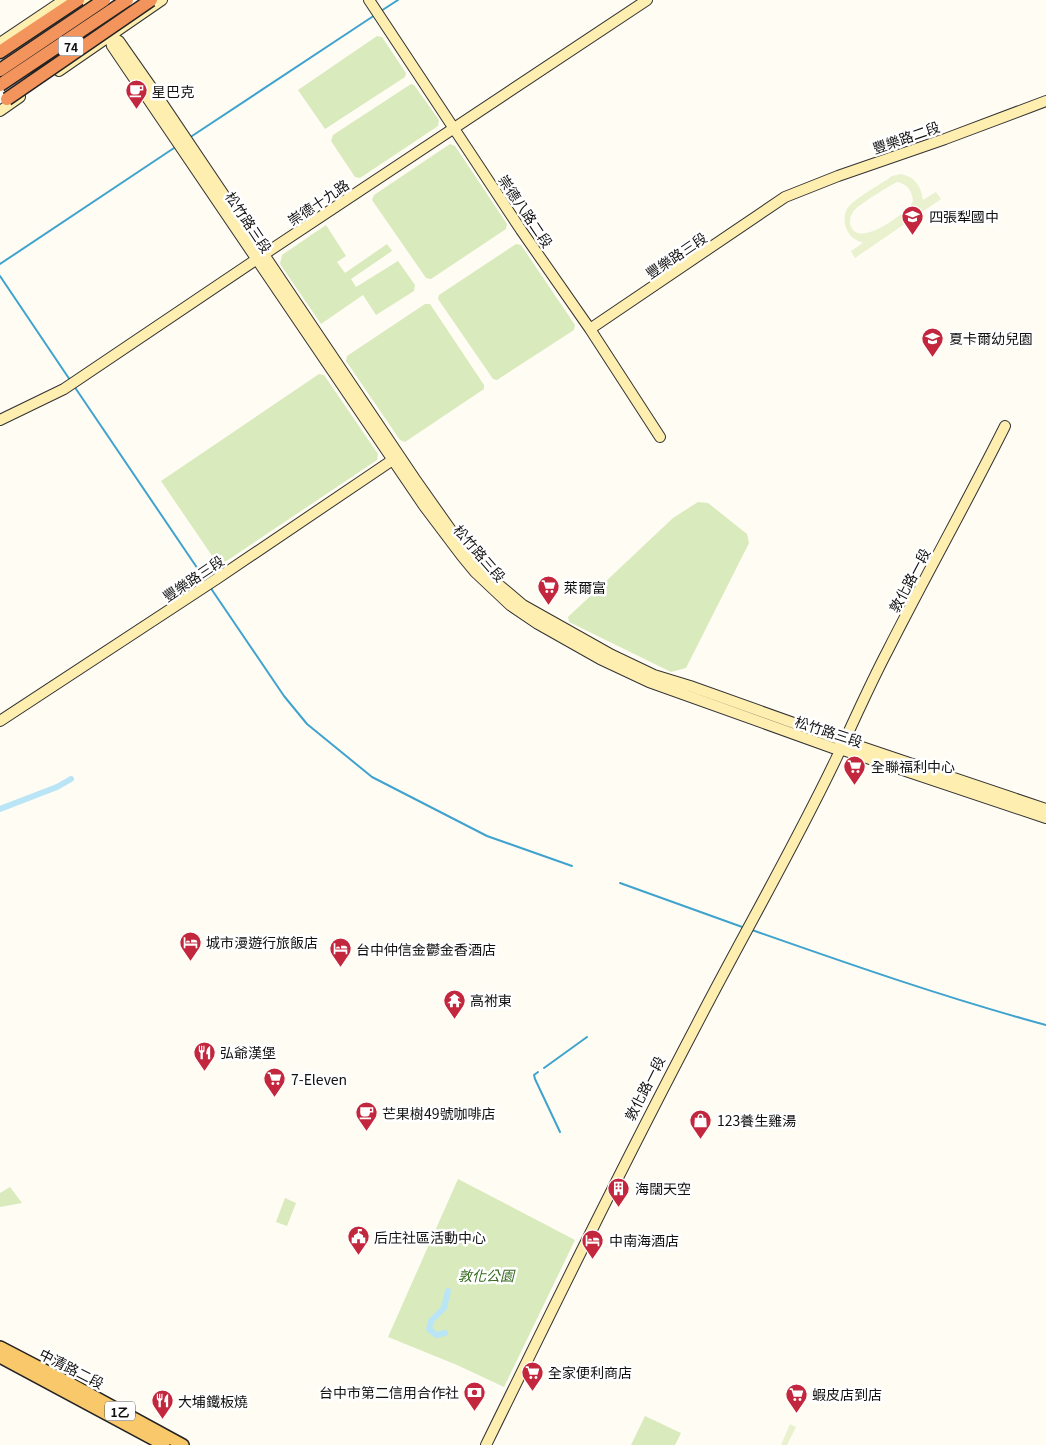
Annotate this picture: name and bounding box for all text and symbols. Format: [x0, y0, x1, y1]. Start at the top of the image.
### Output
road number: 74 [58, 36, 84, 56]
cafe icon: 星巴克 [124, 79, 148, 110]
place label: 星巴克 [152, 81, 194, 101]
street label: 豐樂路二段 [870, 116, 942, 158]
street label: 崇德八路二段 [494, 171, 558, 251]
street label: 崇德十九路 [283, 174, 353, 230]
street label: 松竹路三段 [221, 187, 277, 257]
school or university icon: 四張犁國中 [901, 204, 925, 235]
place label: 四張犁國中 [929, 206, 999, 226]
street label: 豐樂路三段 [641, 227, 711, 283]
school or university icon: 夏卡爾幼兒園 [921, 326, 945, 357]
place label: 夏卡爾幼兒園 [949, 328, 1033, 348]
street label: 松竹路三段 [449, 520, 511, 586]
street label: 敦化路一段 [884, 544, 934, 616]
street label: 豐樂路三段 [158, 550, 228, 606]
supermarket icon: 萊爾富 [536, 575, 560, 606]
place label: 萊爾富 [564, 577, 606, 597]
street label: 松竹路三段 [793, 711, 865, 751]
supermarket icon: 全聯福利中心 [843, 754, 867, 785]
place label: 全聯福利中心 [871, 756, 955, 776]
hotel icon: 城市漫遊行旅飯店 [178, 930, 202, 961]
place label: 城市漫遊行旅飯店 [206, 932, 318, 952]
hotel icon: 台中仲信金鬱金香酒店 [328, 937, 352, 968]
place label: 台中仲信金鬱金香酒店 [356, 939, 496, 959]
temple icon: 高祔東 [442, 988, 466, 1019]
place label: 高祔東 [470, 990, 512, 1010]
restaurant icon: 弘爺漢堡 [192, 1040, 216, 1071]
place label: 弘爺漢堡 [220, 1042, 276, 1062]
street label: 敦化路一段 [619, 1052, 669, 1124]
supermarket icon: 7-Eleven [263, 1067, 287, 1098]
place label: 7-Eleven [291, 1069, 347, 1089]
cafe icon: 芒果樹49號咖啡店 [354, 1101, 378, 1132]
place label: 芒果樹49號咖啡店 [382, 1103, 496, 1123]
shop icon: 123養生雞湯 [689, 1108, 713, 1139]
place label: 123養生雞湯 [717, 1110, 796, 1130]
building icon: 海闊天空 [607, 1176, 631, 1207]
place label: 海闊天空 [635, 1178, 691, 1198]
public building icon: 后庄社區活動中心 [346, 1225, 370, 1256]
place label: 后庄社區活動中心 [374, 1227, 486, 1247]
hotel icon: 中南海酒店 [581, 1228, 605, 1259]
place label: 中南海酒店 [609, 1230, 679, 1250]
park label: 敦化公園 [458, 1265, 516, 1285]
street label: 中清路二段 [36, 1343, 108, 1393]
supermarket icon: 全家便利商店 [520, 1360, 544, 1391]
place label: 全家便利商店 [548, 1362, 632, 1382]
bank icon: 台中市第二信用合作社 [463, 1380, 487, 1411]
place label: 台中市第二信用合作社 [319, 1382, 459, 1402]
supermarket icon: 蝦皮店到店 [784, 1382, 808, 1413]
place label: 蝦皮店到店 [812, 1384, 882, 1404]
restaurant icon: 大埔鐵板燒 [150, 1389, 174, 1420]
place label: 大埔鐵板燒 [178, 1391, 248, 1411]
road number: 1乙 [105, 1402, 135, 1420]

